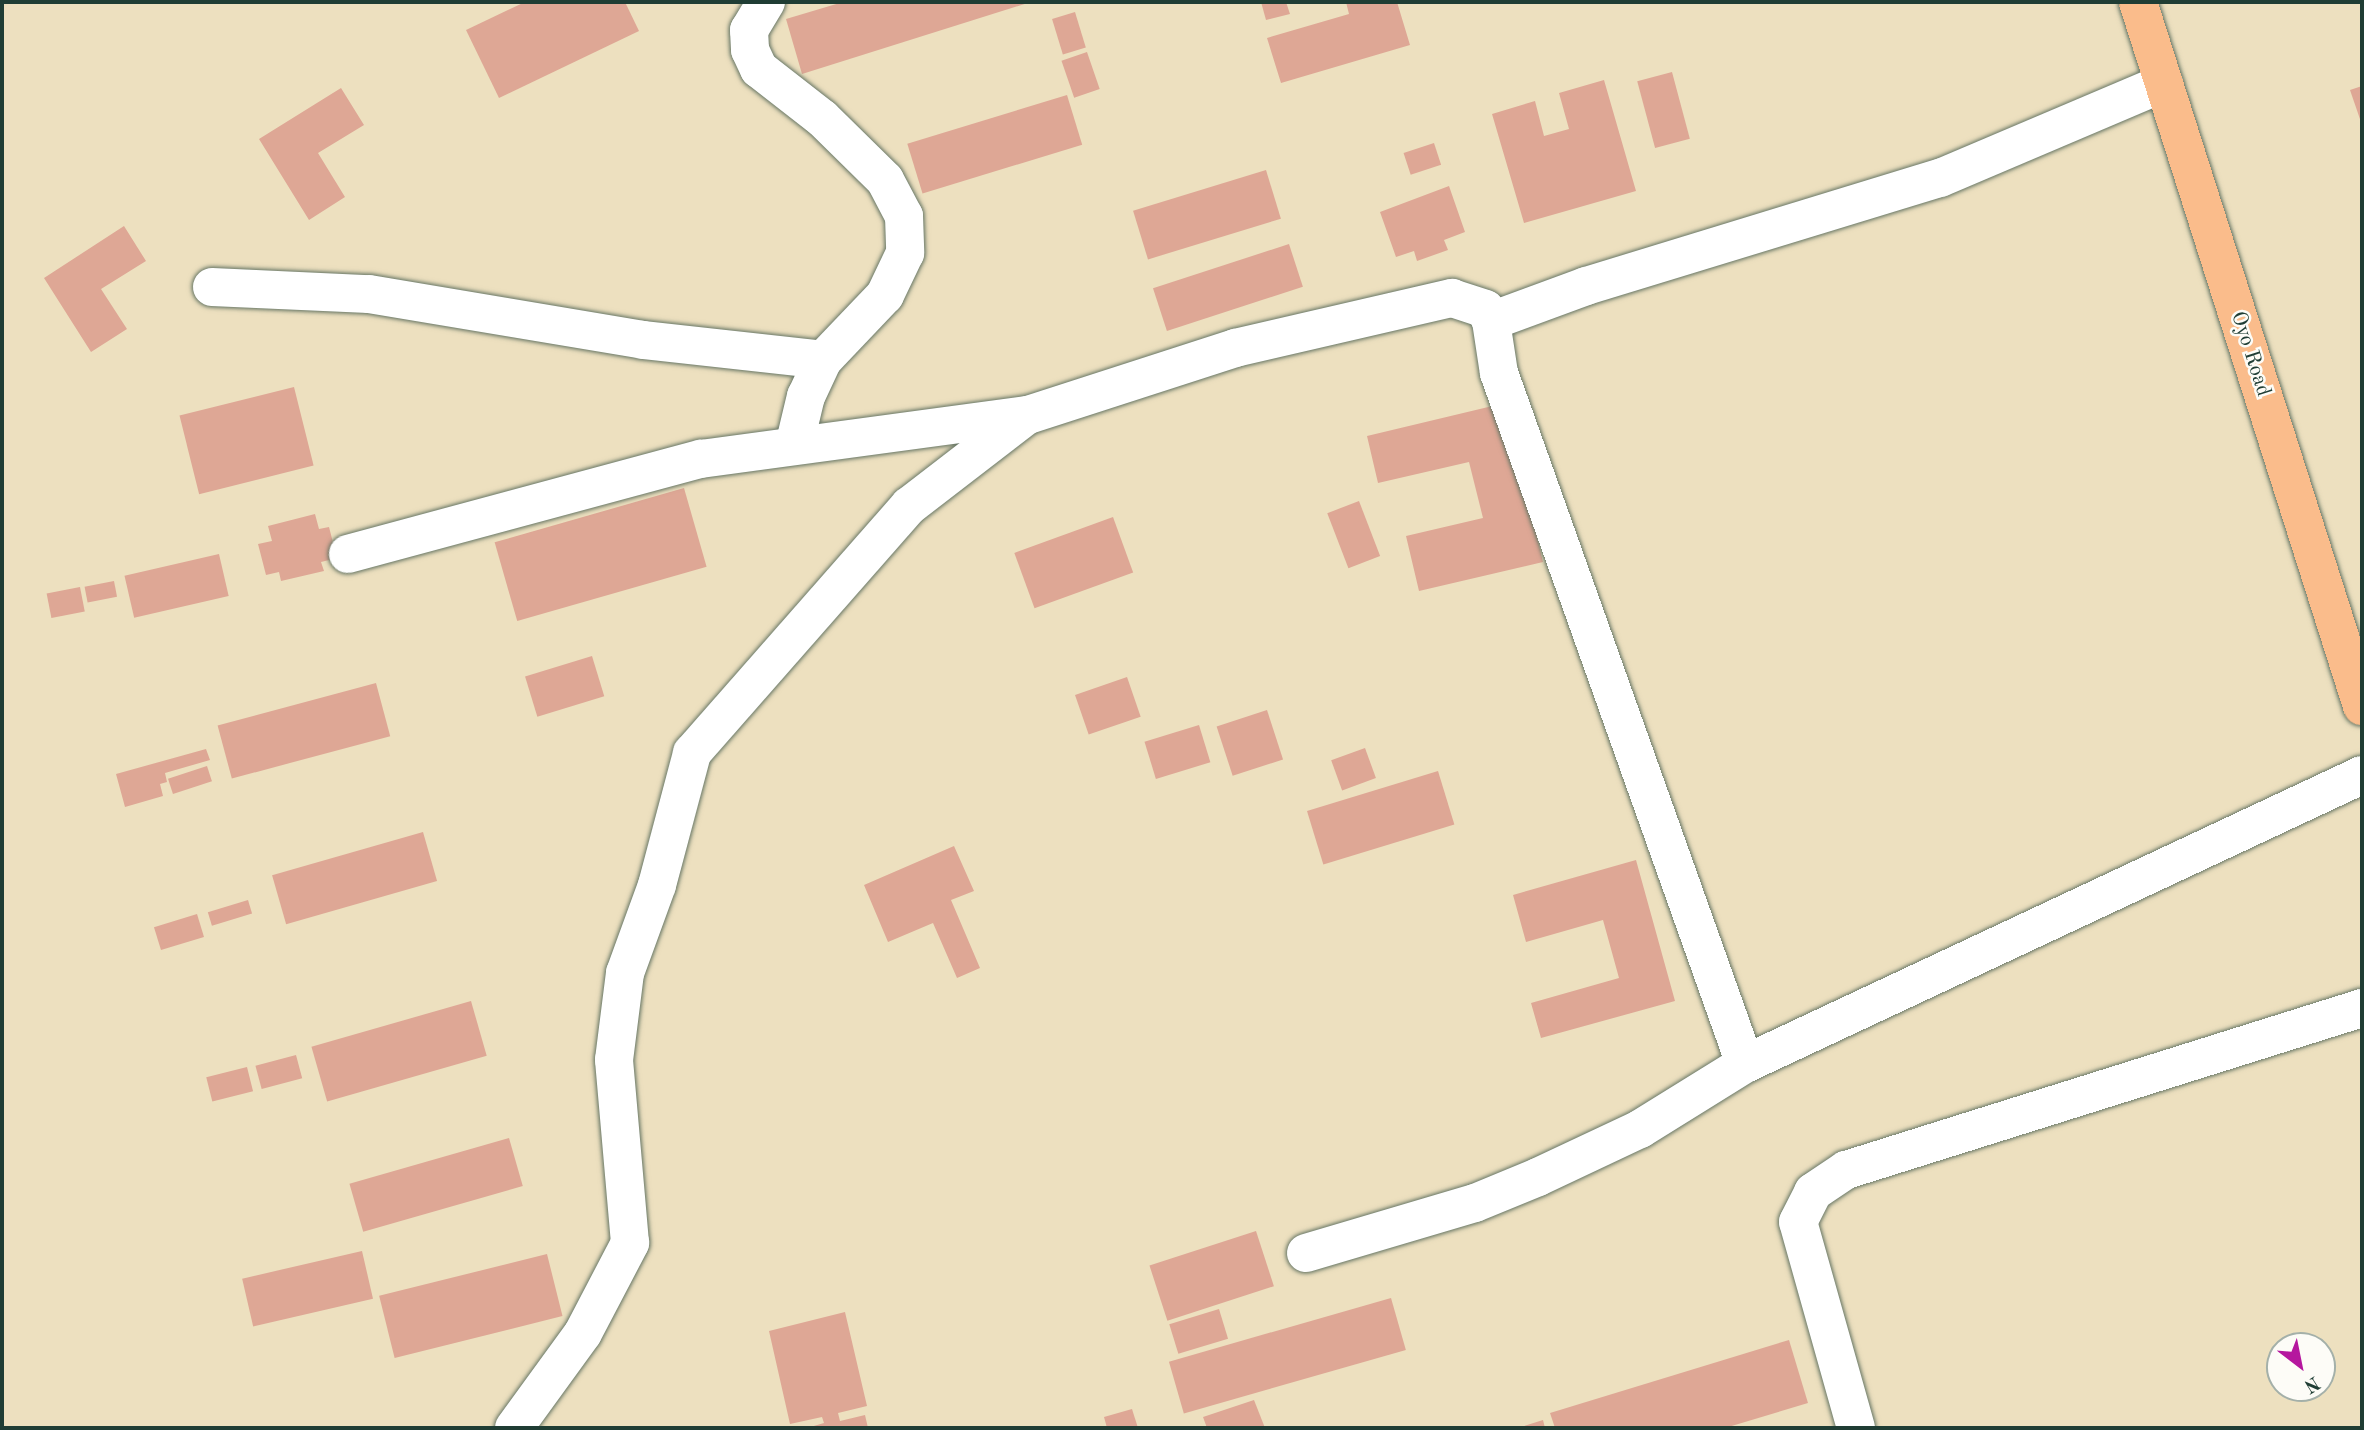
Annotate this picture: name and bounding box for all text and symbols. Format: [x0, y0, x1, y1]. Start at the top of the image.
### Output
street label: Oyo Road [2224, 308, 2276, 400]
north arrow [2266, 1332, 2336, 1402]
text: N [2300, 1372, 2323, 1395]

